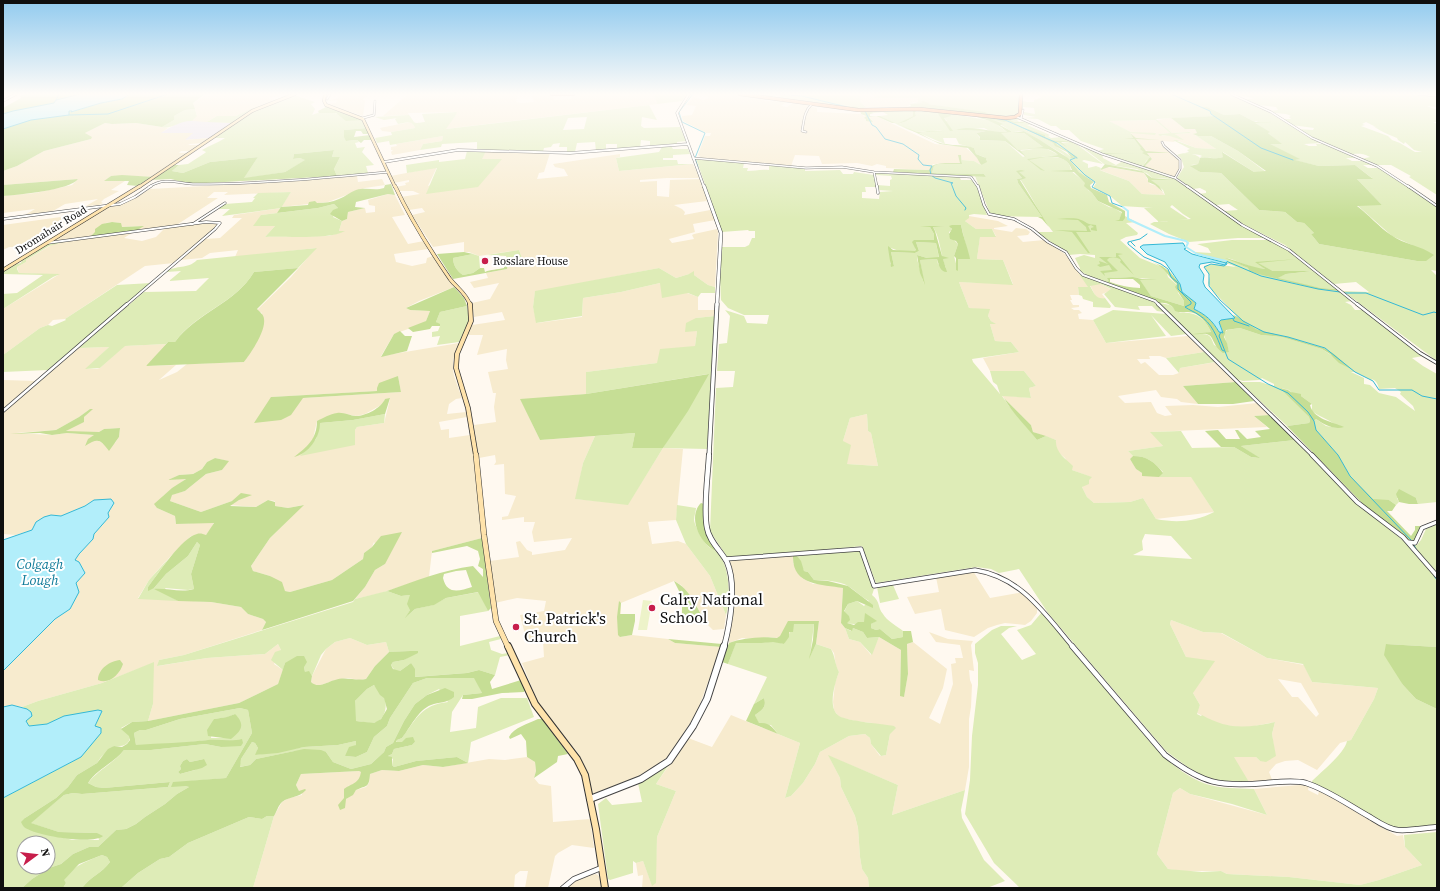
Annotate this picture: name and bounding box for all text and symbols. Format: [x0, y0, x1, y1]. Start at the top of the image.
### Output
street label: Dromahair Road [12, 202, 90, 258]
place label: Rosslare House [493, 254, 569, 269]
marker: Rosslare House [480, 256, 490, 266]
water label: Colgagh Lough [17, 554, 64, 590]
place label: Calry National School [660, 588, 763, 628]
marker: Calry National School [647, 603, 657, 613]
place label: St. Patrick's Church [524, 607, 606, 647]
marker: St. Patrick's Church [511, 622, 521, 632]
north arrow [16, 835, 56, 875]
text: N [37, 847, 53, 858]

